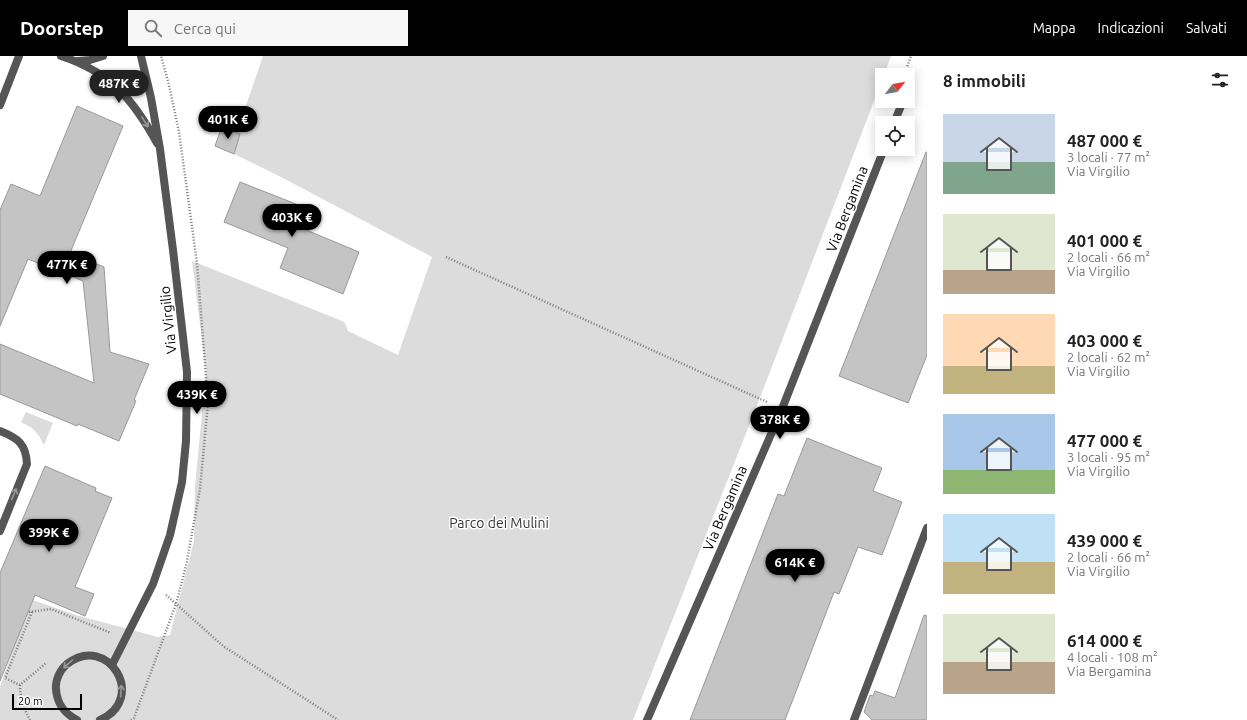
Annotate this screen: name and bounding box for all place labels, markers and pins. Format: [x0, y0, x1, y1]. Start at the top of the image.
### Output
pin: 487K € [86, 70, 152, 104]
pin: 401K € [195, 106, 261, 140]
pin: 403K € [259, 204, 325, 238]
pin: 477K € [34, 251, 100, 285]
pin: 439K € [164, 381, 230, 415]
pin: 378K € [747, 406, 813, 440]
pin: 399K € [16, 519, 82, 553]
pin: 614K € [762, 549, 828, 583]

